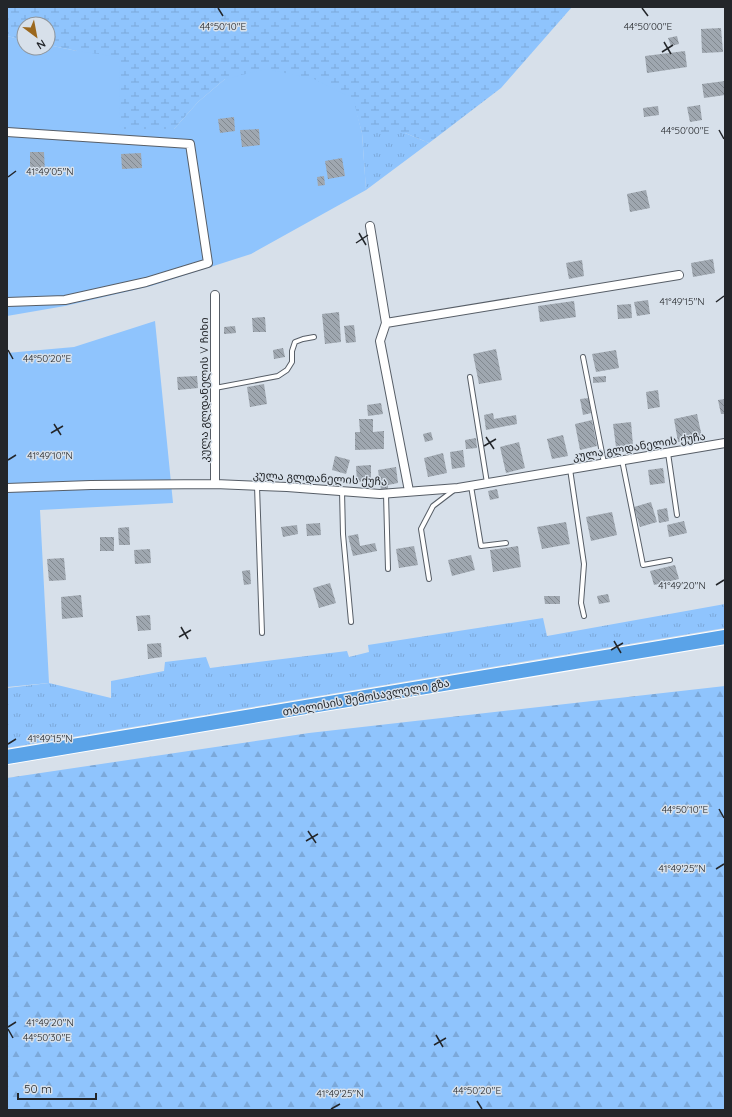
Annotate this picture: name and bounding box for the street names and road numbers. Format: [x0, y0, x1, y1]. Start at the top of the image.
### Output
street label: კულა გლდანელის V ჩიხი [197, 318, 211, 462]
street label: კულა გლდანელის ქუჩა [571, 429, 707, 463]
street label: კულა გლდანელის ქუჩა [252, 467, 388, 489]
street label: თბილისის შემოსავლელი გზა [281, 675, 451, 719]

